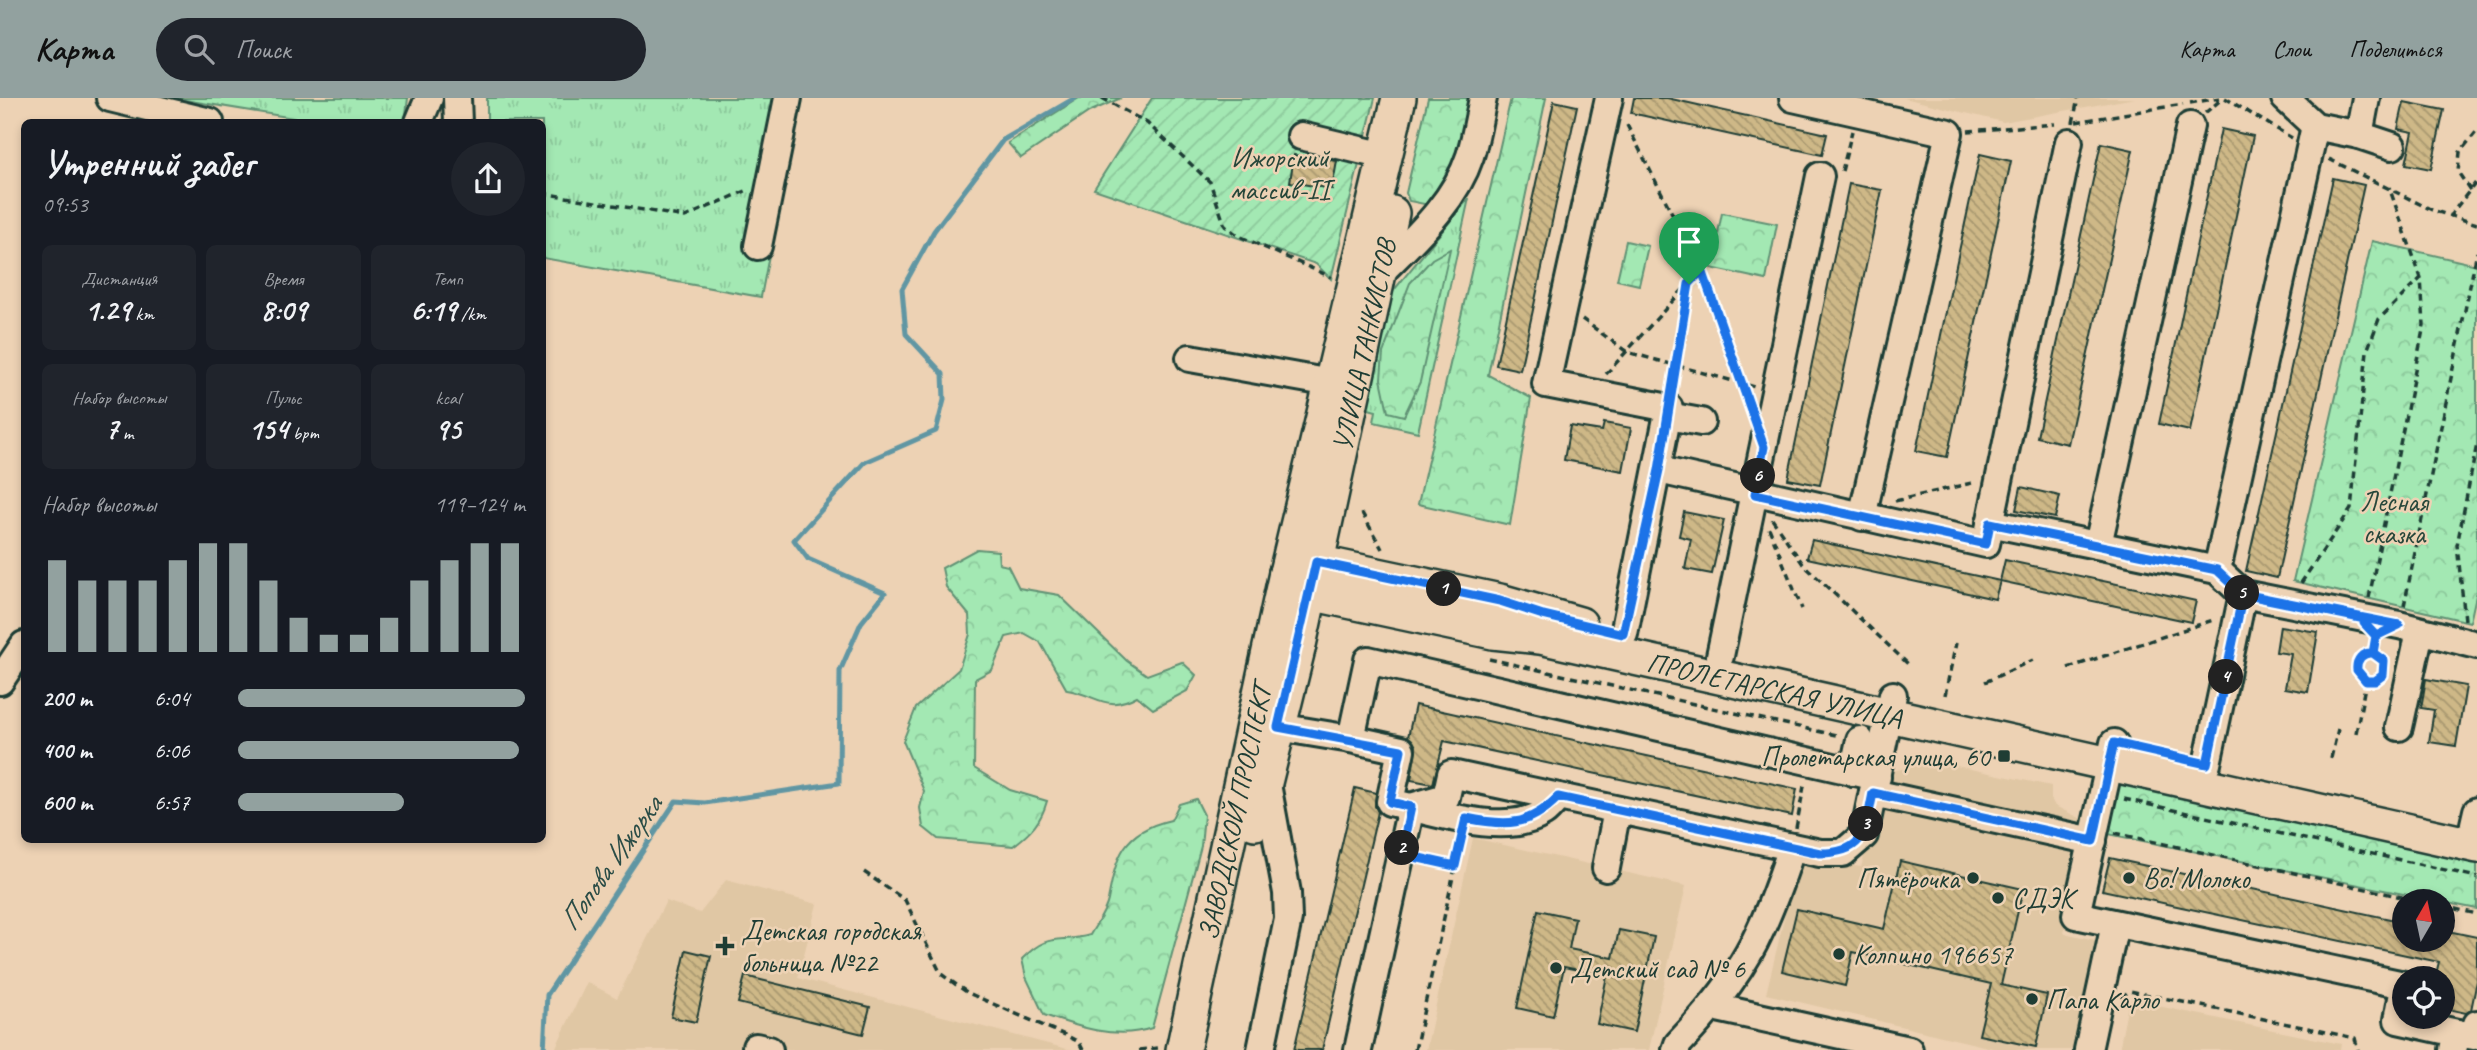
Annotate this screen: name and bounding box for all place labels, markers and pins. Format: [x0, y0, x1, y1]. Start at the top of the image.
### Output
pin [1659, 212, 1719, 284]
pin: 6 [1740, 458, 1776, 494]
pin: 1 [1426, 572, 1462, 606]
pin: 5 [2224, 575, 2260, 610]
pin: 4 [2208, 660, 2244, 694]
place label: Пролетарская улица, 60 [1761, 739, 1992, 774]
marker: Пролетарская улица, 60 [1996, 748, 2012, 764]
pin: 3 [1848, 806, 1884, 842]
pin: 2 [1384, 830, 1420, 866]
place label: Пятёрочка [1856, 861, 1961, 896]
place label: Во! Молоко [2143, 861, 2252, 896]
marker: Пятёрочка [1965, 870, 1981, 886]
marker: Во! Молоко [2121, 870, 2137, 886]
place label: СДЭК [2012, 881, 2079, 916]
marker: СДЭК [1990, 890, 2006, 906]
place label: Детская городская больница №22 [741, 913, 922, 980]
marker: Детская городская больница №22 [715, 936, 735, 956]
place label: Колпино 196657 [1853, 937, 2014, 972]
marker: Колпино 196657 [1831, 946, 1847, 962]
place label: Детский сад № 6 [1570, 951, 1746, 986]
marker: Детский сад № 6 [1548, 960, 1564, 976]
place label: Папа Карло [2046, 982, 2161, 1017]
marker: Папа Карло [2024, 991, 2040, 1007]

